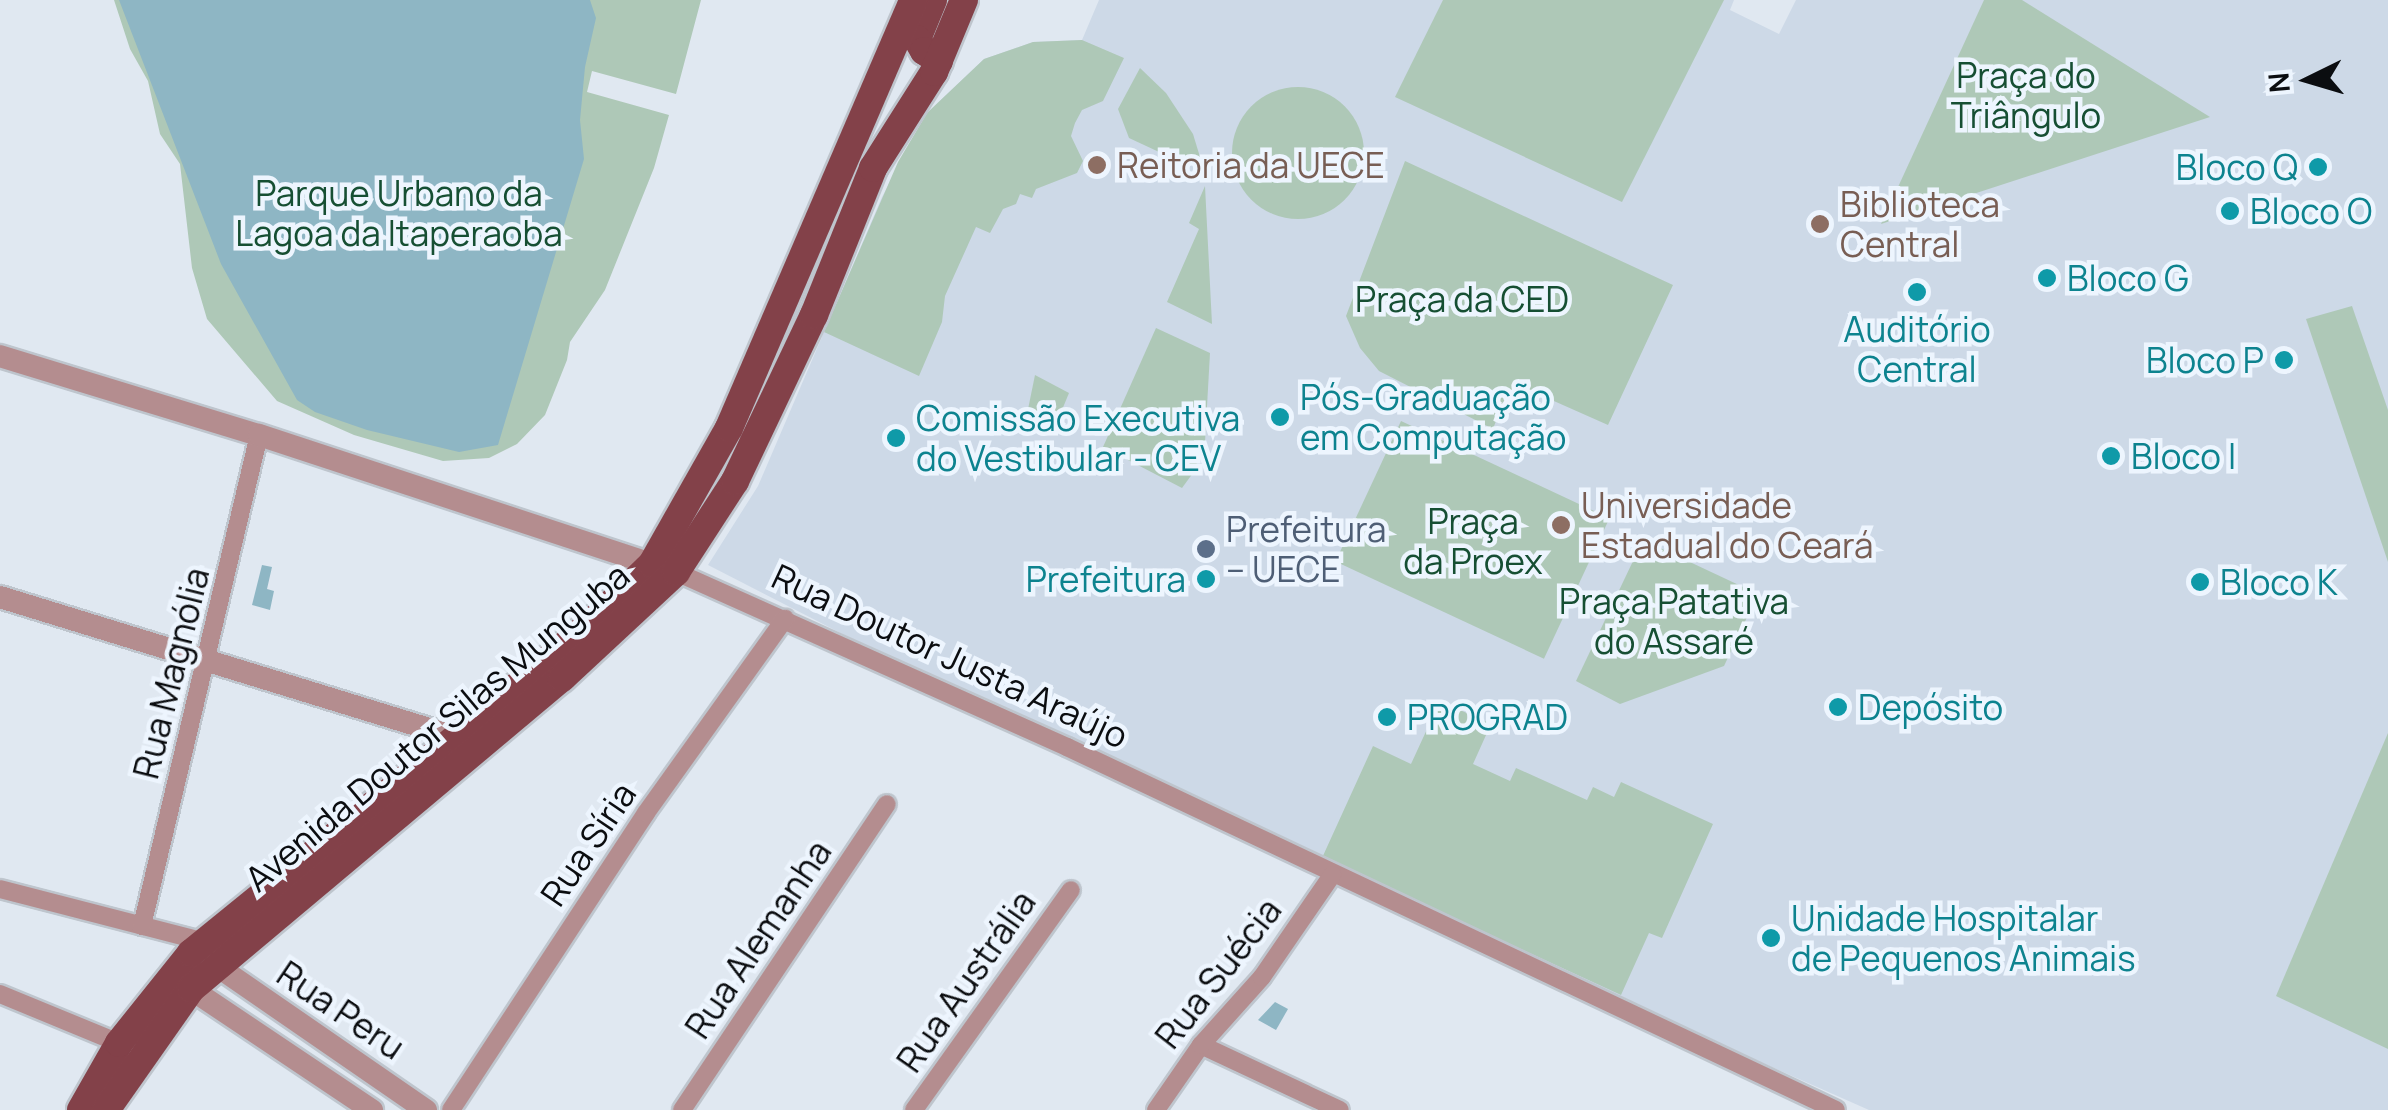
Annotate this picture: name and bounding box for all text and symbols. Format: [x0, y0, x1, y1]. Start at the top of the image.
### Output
north arrow [2258, 30, 2358, 130]
park label: Praça do Triângulo [1951, 54, 2101, 136]
text: N [2258, 71, 2298, 94]
place label: Reitoria da UECE [1117, 144, 1385, 186]
place label: Bloco Q [2176, 146, 2298, 188]
marker: Reitoria da UECE [1086, 154, 1108, 176]
marker: Bloco Q [2307, 156, 2329, 178]
park label: Parque Urbano da Lagoa da Itaperaoba [235, 172, 563, 254]
place label: Biblioteca Central [1840, 183, 2000, 265]
place label: Bloco O [2250, 190, 2372, 232]
marker: Bloco O [2219, 200, 2241, 222]
marker: Biblioteca Central [1809, 213, 1831, 235]
place label: Bloco G [2067, 257, 2189, 299]
marker: Bloco G [2036, 267, 2058, 289]
park label: Praça da CED [1355, 278, 1569, 320]
marker: Auditório Central [1906, 281, 1928, 303]
place label: Auditório Central [1843, 308, 1991, 390]
place label: Bloco P [2146, 339, 2264, 381]
marker: Bloco P [2273, 349, 2295, 371]
place label: Pós-Graduação em Computação [1300, 376, 1566, 458]
place label: Comissão Executiva do Vestibular - CEV [916, 397, 1240, 479]
marker: Pós-Graduação em Computação [1269, 406, 1291, 428]
marker: Comissão Executiva do Vestibular - CEV [885, 427, 907, 449]
place label: Bloco I [2131, 435, 2236, 477]
marker: Bloco I [2100, 445, 2122, 467]
place label: Universidade Estadual do Ceará [1581, 484, 1873, 566]
park label: Praça da Proex [1403, 500, 1543, 582]
place label: Prefeitura – UECE [1226, 508, 1386, 590]
marker: Universidade Estadual do Ceará [1550, 514, 1572, 536]
marker: Prefeitura – UECE [1195, 538, 1217, 560]
street label: Avenida Doutor Silas Munguba [237, 554, 637, 900]
street label: Rua Doutor Justa Araújo [765, 555, 1135, 757]
place label: Prefeitura [1026, 558, 1186, 600]
place label: Bloco K [2220, 561, 2338, 603]
street label: Rua Magnólia [124, 563, 218, 783]
marker: Prefeitura [1195, 568, 1217, 590]
marker: Bloco K [2189, 571, 2211, 593]
park label: Praça Patativa do Assaré [1559, 580, 1789, 662]
place label: Depósito [1858, 686, 2003, 728]
place label: PROGRAD [1407, 696, 1568, 738]
marker: Depósito [1827, 696, 1849, 718]
marker: PROGRAD [1376, 706, 1398, 728]
street label: Rua Síria [532, 775, 644, 913]
street label: Rua Alemanha [676, 832, 840, 1046]
street label: Rua Austrália [888, 882, 1044, 1080]
street label: Rua Suécia [1146, 890, 1290, 1056]
place label: Unidade Hospitalar de Pequenos Animais [1791, 897, 2136, 979]
marker: Unidade Hospitalar de Pequenos Animais [1760, 927, 1782, 949]
street label: Rua Peru [269, 952, 413, 1068]

